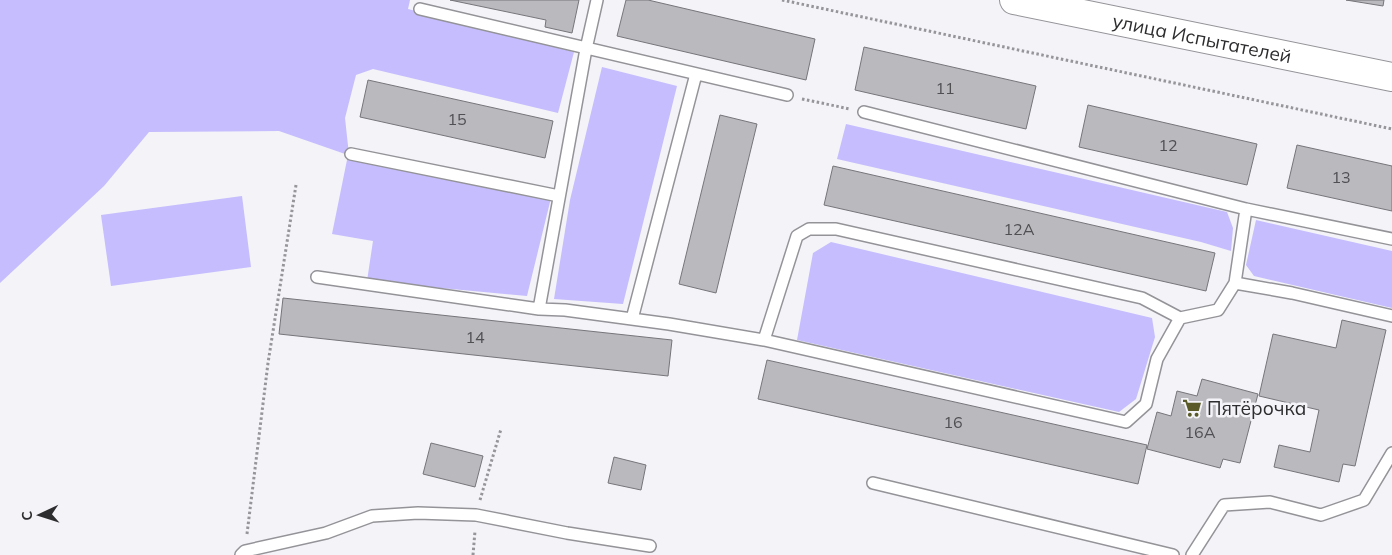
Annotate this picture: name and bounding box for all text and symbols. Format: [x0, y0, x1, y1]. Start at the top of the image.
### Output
street label: улица Испытателей [1111, 8, 1294, 68]
house number: 11 [935, 78, 955, 98]
house number: 15 [447, 109, 467, 129]
house number: 12 [1158, 135, 1178, 155]
house number: 13 [1331, 167, 1351, 187]
house number: 12А [1004, 219, 1035, 239]
house number: 14 [465, 327, 485, 347]
place label: Пятёрочка [1207, 396, 1306, 420]
supermarket icon: Пятёрочка [1181, 397, 1203, 419]
house number: 16 [943, 412, 963, 432]
house number: 16А [1185, 422, 1216, 442]
north arrow [15, 490, 65, 540]
text: С [18, 510, 36, 521]

